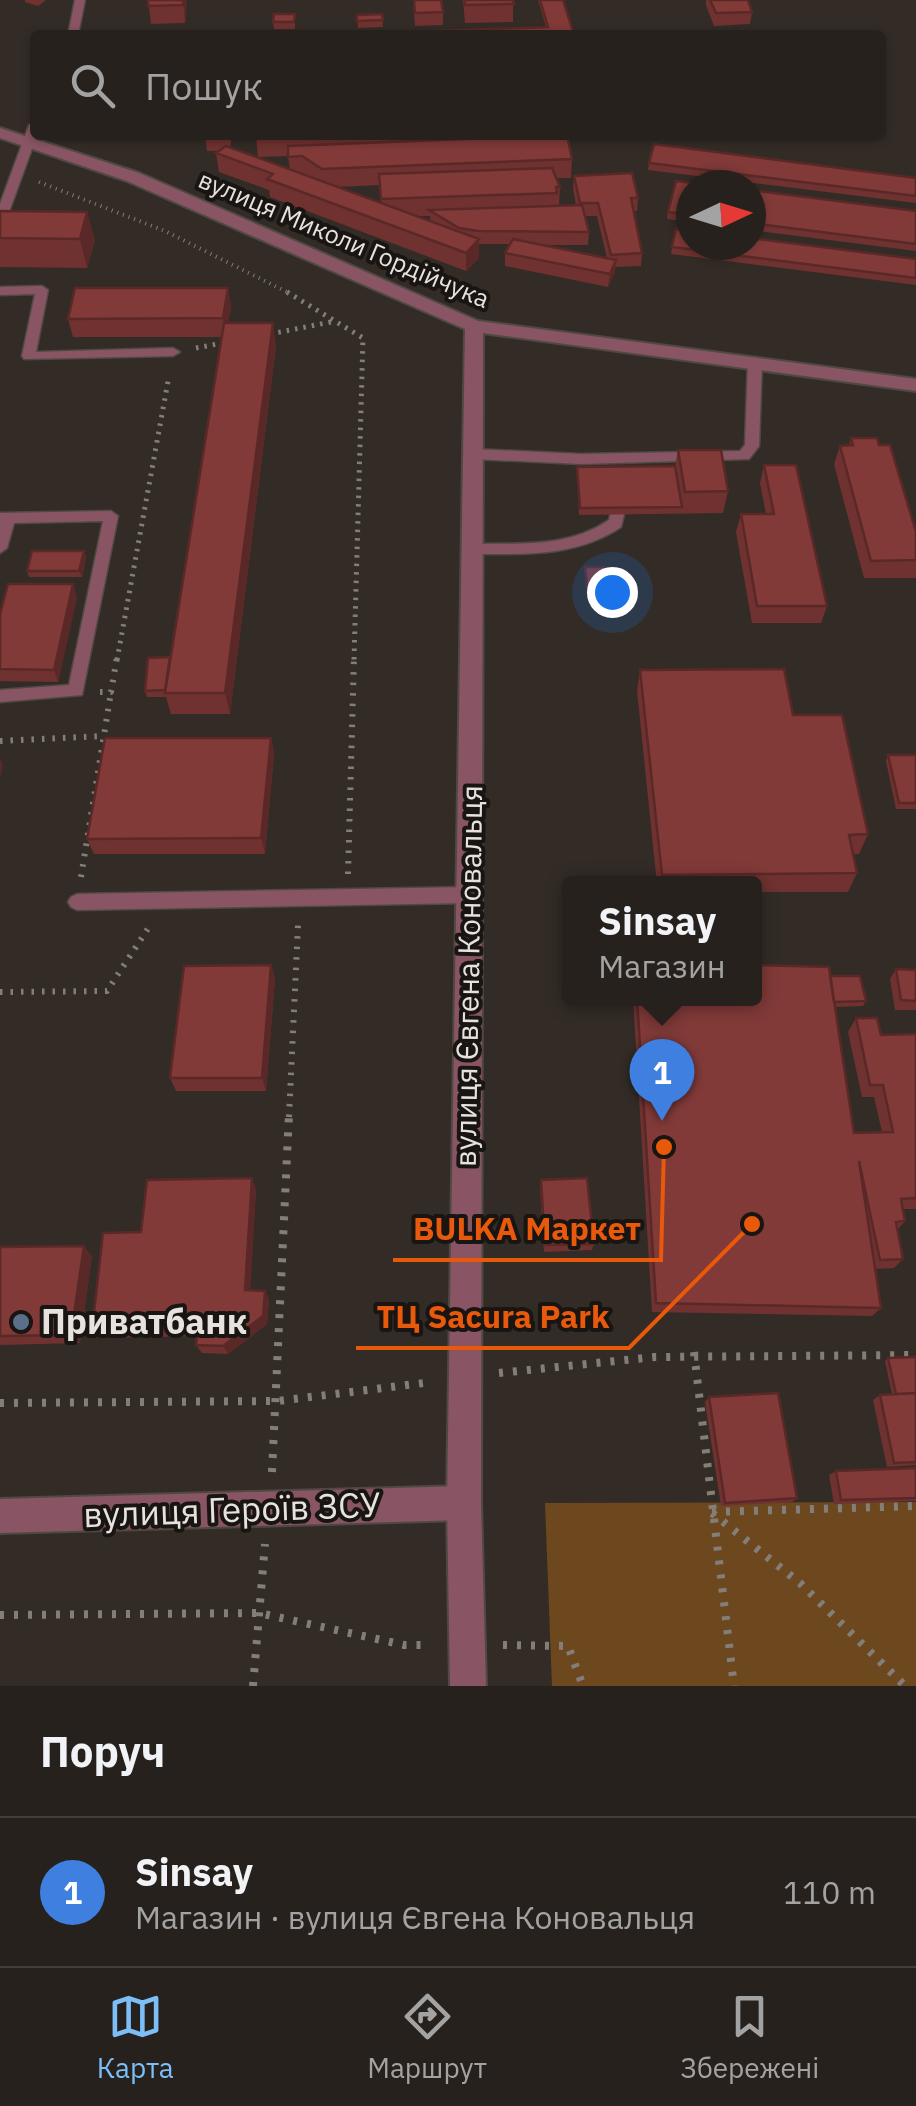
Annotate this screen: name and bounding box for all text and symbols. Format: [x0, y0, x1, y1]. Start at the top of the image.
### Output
search box [30, 30, 886, 140]
icon: search [65, 58, 120, 113]
text: Пошук [145, 61, 263, 110]
street label: вулиця Миколи Гордійчука [194, 162, 495, 315]
north arrow [676, 170, 766, 260]
your location [587, 567, 638, 618]
street label: вулиця Євгена Коновальця [445, 785, 490, 1167]
popup [562, 876, 762, 1006]
text: Sinsay [598, 896, 716, 945]
text: Магазин [598, 945, 726, 987]
pin: 1 [630, 1038, 694, 1121]
callout: BULKA Маркет [393, 1198, 661, 1260]
text: BULKA Маркет [413, 1207, 641, 1249]
callout: ТЦ Sacura Park [356, 1286, 629, 1348]
text: ТЦ Sacura Park [376, 1295, 610, 1337]
place label: Приватбанк [41, 1298, 247, 1344]
marker: Приватбанк [10, 1311, 32, 1333]
street label: вулиця Героїв ЗСУ [83, 1481, 382, 1537]
text: Поруч [40, 1724, 165, 1779]
text: Sinsay [135, 1847, 253, 1896]
text: 1 [63, 1871, 82, 1913]
text: 110 m [783, 1871, 876, 1913]
text: Магазин · вулиця Євгена Коновальця [135, 1896, 695, 1938]
tab: Карта [97, 1989, 174, 2086]
tab: Маршрут [367, 1989, 487, 2086]
tab: Збережені [680, 1989, 819, 2086]

